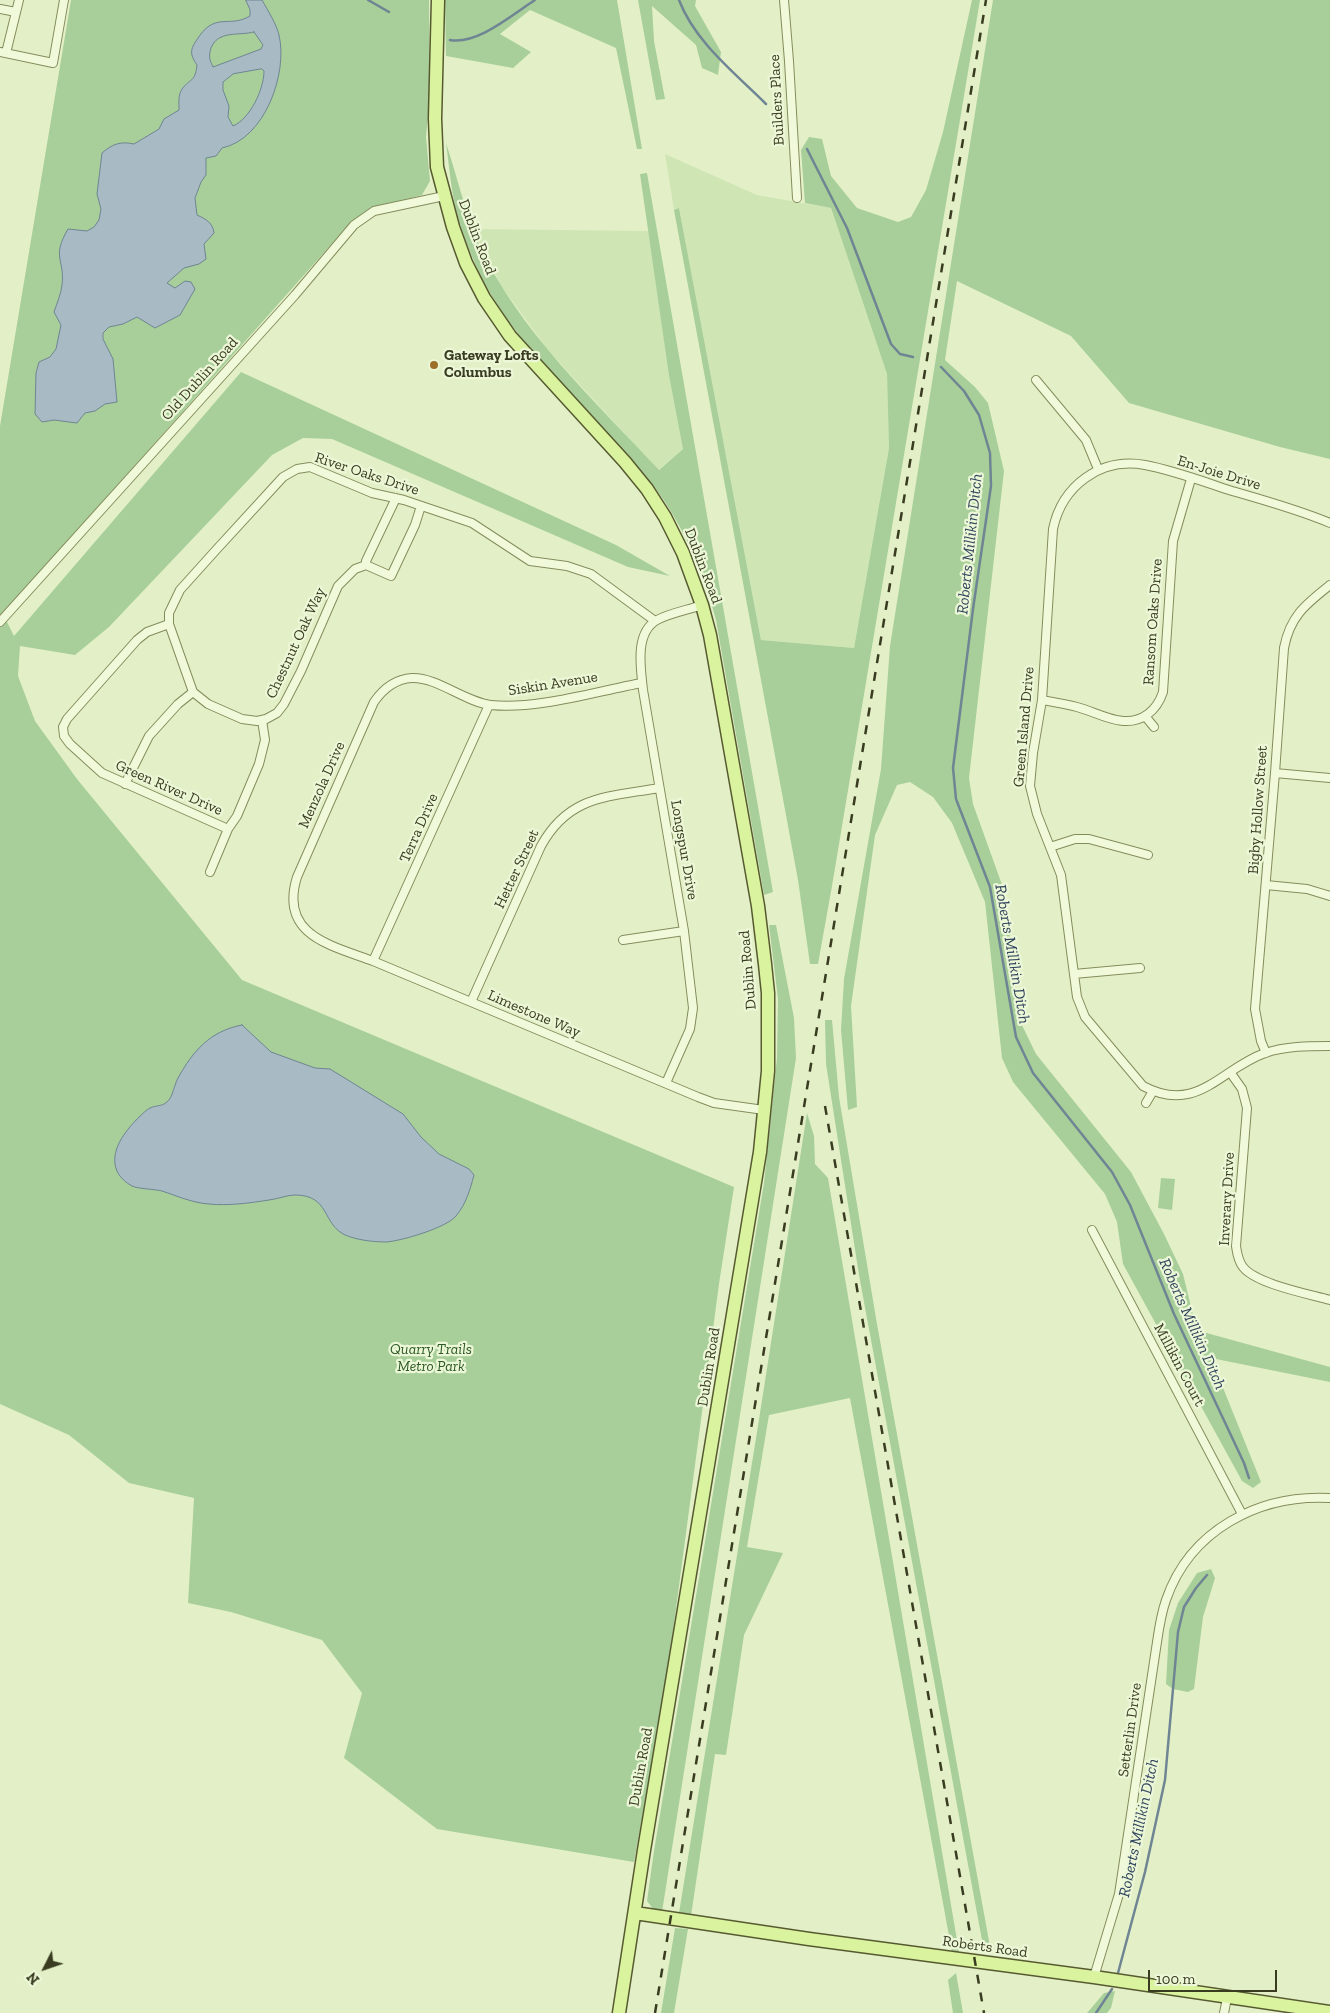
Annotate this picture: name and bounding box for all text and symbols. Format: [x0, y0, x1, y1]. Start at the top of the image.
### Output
street label: Builders Place [766, 54, 788, 146]
street label: Dublin Road [454, 197, 500, 277]
street label: Old Dublin Road [158, 334, 242, 424]
place label: Gateway Lofts Columbus [444, 347, 539, 382]
marker: Gateway Lofts Columbus [428, 359, 440, 371]
street label: River Oaks Drive [313, 449, 421, 499]
street label: En-Joie Drive [1175, 452, 1263, 494]
water label: Roberts Millikin Ditch [953, 473, 987, 615]
street label: Dublin Road [680, 526, 726, 606]
street label: Ransom Oaks Drive [1140, 558, 1166, 686]
street label: Chestnut Oak Way [262, 585, 330, 701]
street label: Green Island Drive [1010, 666, 1038, 788]
street label: Siskin Avenue [507, 668, 599, 700]
street label: Menzola Drive [295, 739, 349, 831]
street label: Bigby Hollow Street [1245, 745, 1271, 875]
street label: Green River Drive [113, 756, 225, 820]
street label: Terra Drive [396, 791, 442, 865]
street label: Longspur Drive [666, 799, 702, 901]
street label: Hetter Street [491, 826, 543, 912]
water label: Roberts Millikin Ditch [990, 883, 1034, 1025]
street label: Dublin Road [736, 930, 760, 1010]
street label: Limestone Way [485, 986, 583, 1042]
street label: Inverary Drive [1216, 1152, 1238, 1246]
water label: Roberts Millikin Ditch [1154, 1256, 1230, 1392]
street label: Millikin Court [1150, 1320, 1208, 1410]
street label: Dublin Road [694, 1326, 724, 1408]
park label: Quarry Trails Metro Park [390, 1341, 472, 1376]
street label: Setterlin Drive [1114, 1682, 1146, 1778]
street label: Dublin Road [625, 1726, 657, 1808]
water label: Roberts Millikin Ditch [1115, 1757, 1163, 1899]
street label: Roberts Road [941, 1932, 1029, 1962]
north arrow [20, 1943, 70, 1993]
scale bar [1150, 1960, 1279, 1992]
text: N [23, 1969, 43, 1988]
text: 100 m [1156, 1970, 1195, 1988]

